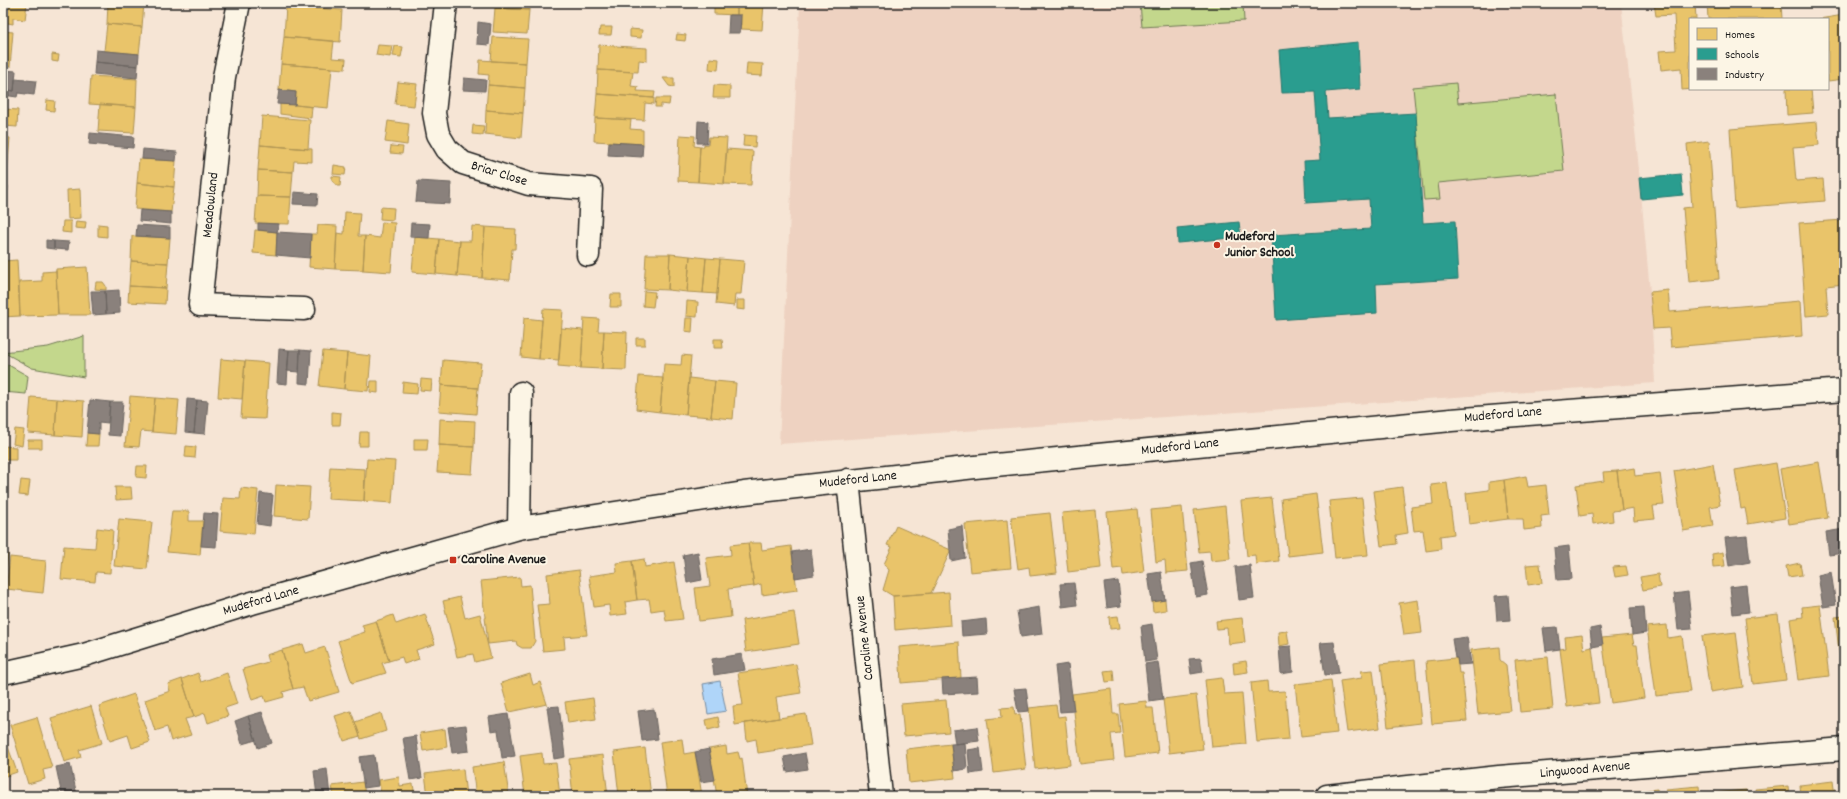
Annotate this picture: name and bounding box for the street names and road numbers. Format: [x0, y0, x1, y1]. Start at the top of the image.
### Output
street label: Briar Close [468, 156, 530, 192]
street label: Meadowland [198, 171, 224, 239]
street label: Mudeford Lane [1463, 402, 1543, 428]
street label: Mudeford Lane [1140, 433, 1220, 461]
street label: Mudeford Lane [818, 466, 898, 494]
street label: Mudeford Lane [221, 581, 301, 621]
street label: Caroline Avenue [851, 595, 879, 681]
street label: Lingwood Avenue [1539, 756, 1631, 784]

